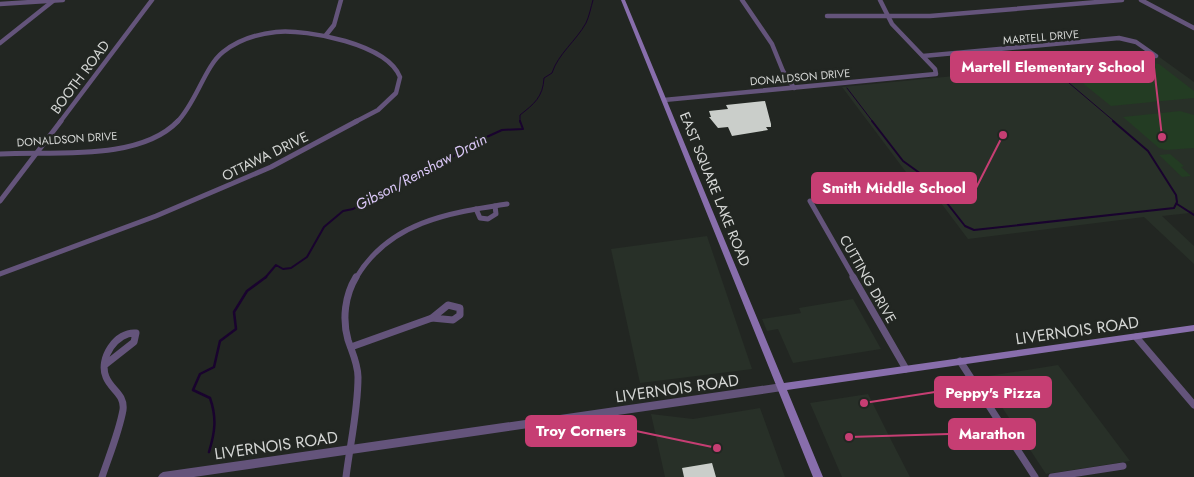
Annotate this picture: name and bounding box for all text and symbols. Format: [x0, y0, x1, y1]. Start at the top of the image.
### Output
street label: MARTELL DRIVE [1002, 26, 1080, 48]
street label: BOOTH ROAD [46, 36, 114, 118]
callout: Martell Elementary School [951, 52, 1154, 82]
text: Martell Elementary School [961, 56, 1145, 78]
street label: DONALDSON DRIVE [749, 65, 851, 89]
street label: EAST SQUARE LAKE ROAD [675, 109, 755, 269]
street label: OTTAWA DRIVE [218, 126, 312, 186]
street label: DONALDSON DRIVE [16, 128, 118, 150]
water label: Gibson/Renshaw Drain [351, 128, 491, 216]
callout: Smith Middle School [812, 173, 976, 203]
text: Smith Middle School [822, 177, 966, 199]
street label: CUTTING DRIVE [835, 231, 901, 327]
street label: LIVERNOIS ROAD [1014, 310, 1140, 351]
street label: LIVERNOIS ROAD [614, 368, 740, 409]
callout: Peppy's Pizza [935, 377, 1051, 407]
text: Peppy's Pizza [945, 382, 1041, 404]
callout: Troy Corners [526, 416, 636, 446]
callout: Marathon [949, 419, 1035, 449]
text: Troy Corners [536, 420, 626, 442]
text: Marathon [959, 423, 1025, 445]
street label: LIVERNOIS ROAD [213, 425, 339, 466]

